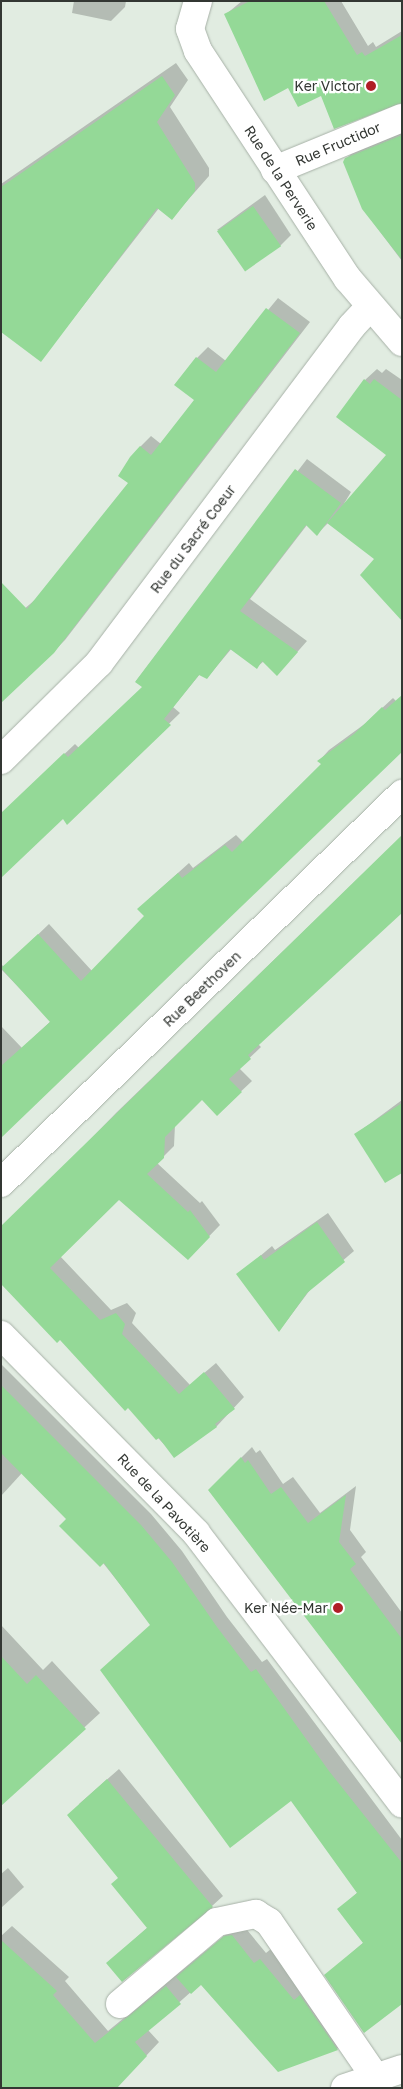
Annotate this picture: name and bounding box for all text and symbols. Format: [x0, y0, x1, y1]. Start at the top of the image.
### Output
place label: Ker Victor [294, 78, 361, 94]
marker: Ker Victor [365, 80, 377, 92]
street label: Rue Fructidor [293, 118, 383, 170]
street label: Rue de la Perverie [241, 122, 321, 234]
street label: Rue du Sacré Coeur [147, 482, 239, 596]
street label: Rue Beethoven [160, 948, 244, 1030]
street label: Rue de la Pavotière [114, 1450, 214, 1556]
place label: Ker Née-Mar [244, 1600, 328, 1616]
marker: Ker Née-Mar [332, 1602, 344, 1614]

